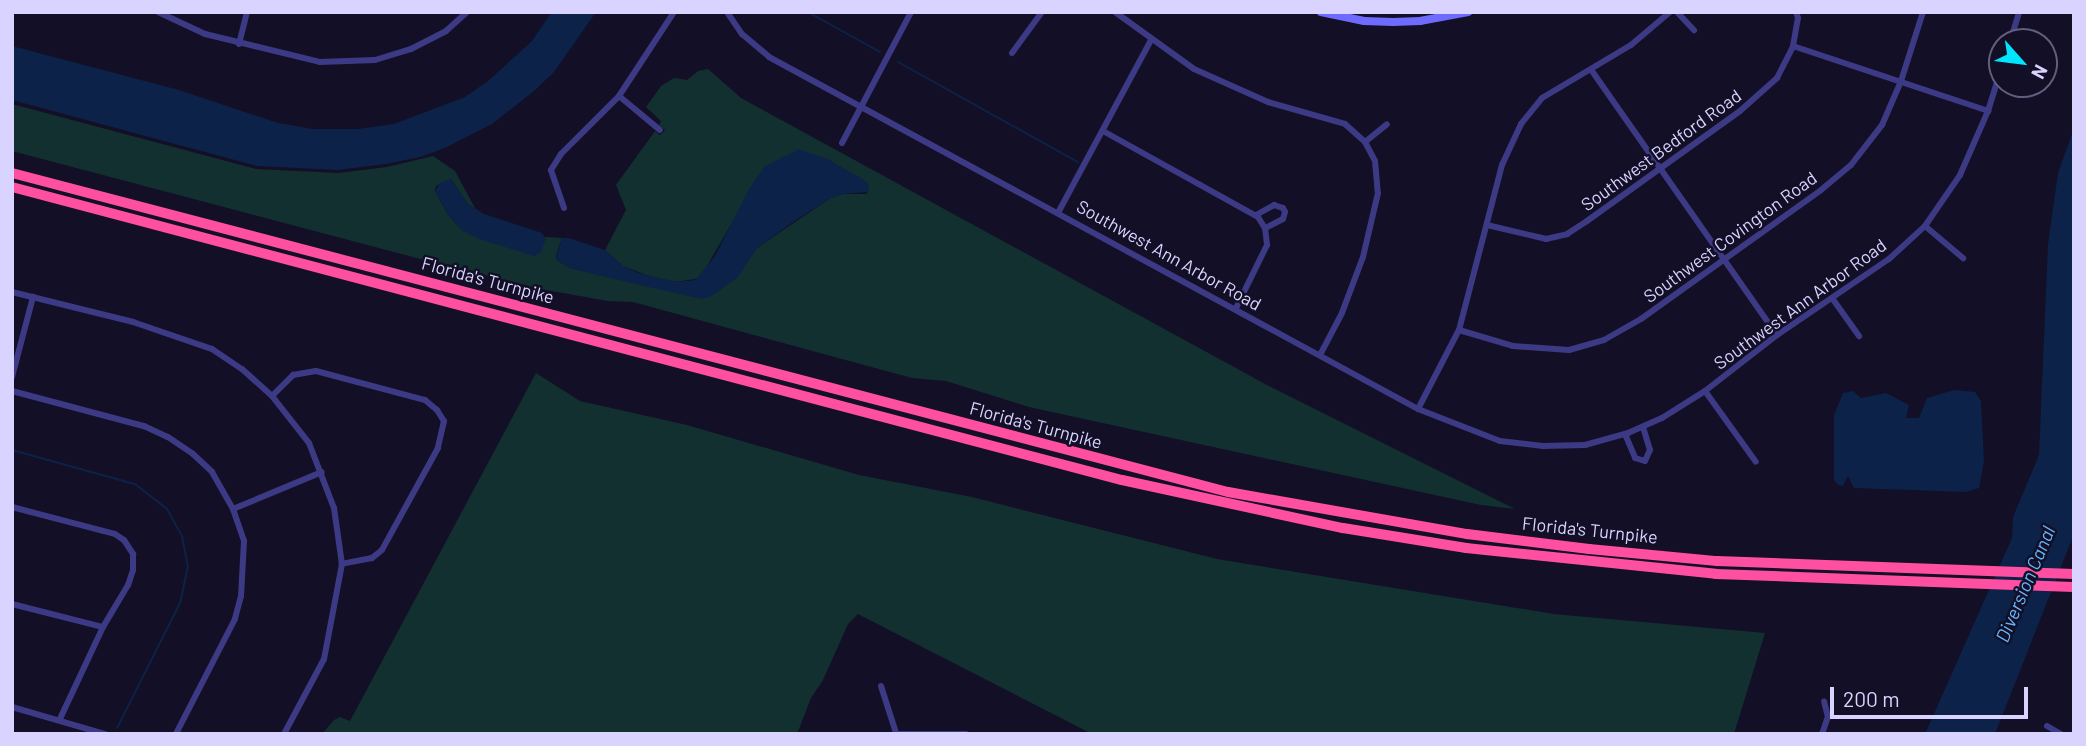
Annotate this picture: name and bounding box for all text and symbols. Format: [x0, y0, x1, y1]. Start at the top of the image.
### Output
north arrow [1988, 28, 2058, 98]
text: N [2027, 61, 2053, 83]
street label: Southwest Bedford Road [1577, 85, 1745, 215]
street label: Southwest Covington Road [1639, 167, 1821, 307]
street label: Southwest Ann Arbor Road [1073, 195, 1265, 315]
street label: Southwest Ann Arbor Road [1710, 234, 1890, 374]
street label: Florida's Turnpike [419, 252, 557, 308]
street label: Florida's Turnpike [967, 397, 1105, 453]
street label: Florida's Turnpike [1521, 512, 1659, 548]
water label: Diversion Canal [1990, 523, 2060, 645]
scale bar [1834, 672, 2032, 716]
text: 200 m [1843, 686, 1900, 711]

